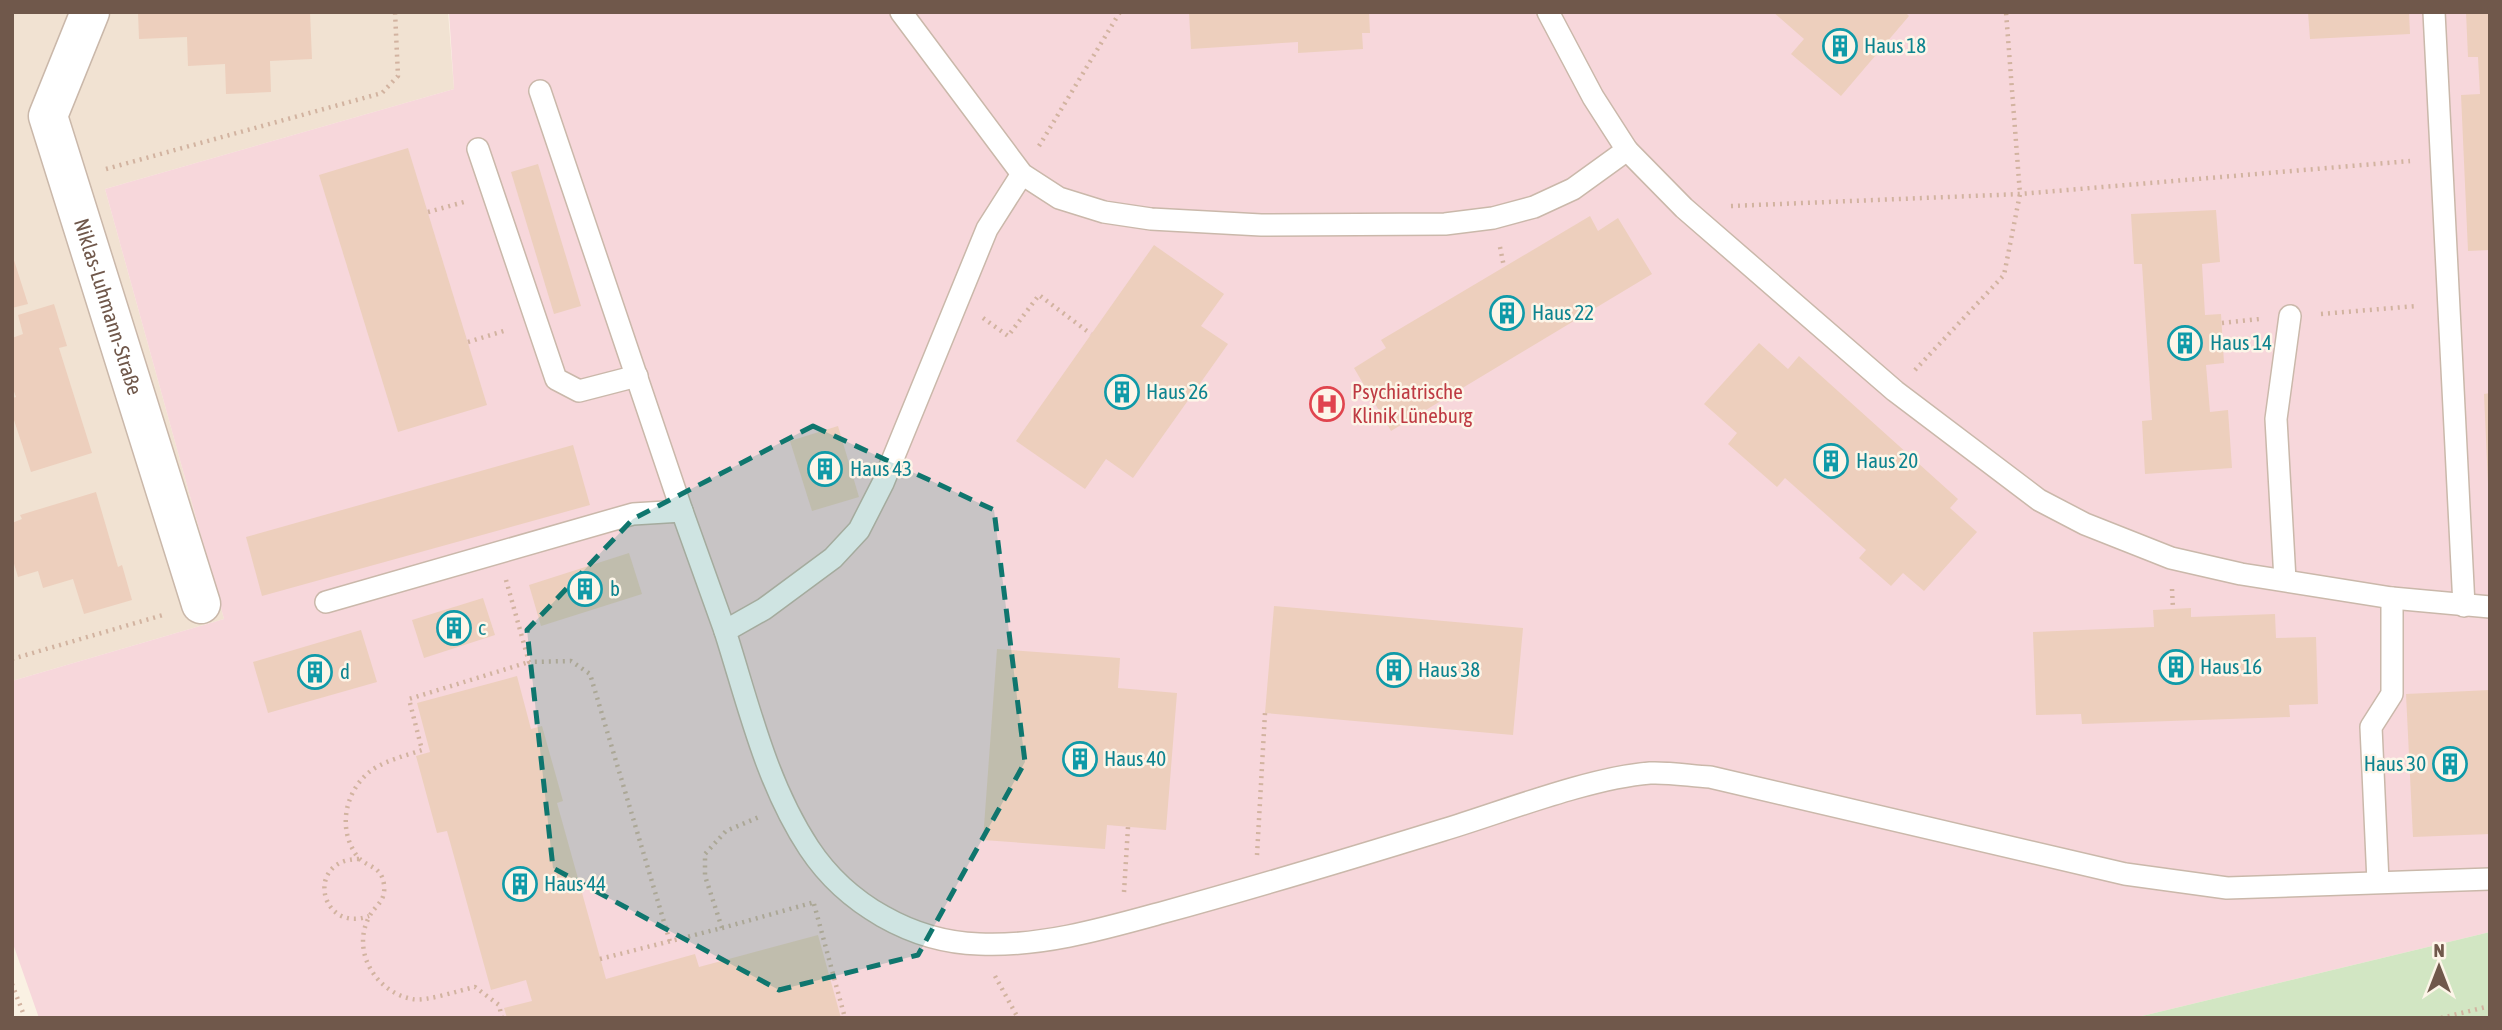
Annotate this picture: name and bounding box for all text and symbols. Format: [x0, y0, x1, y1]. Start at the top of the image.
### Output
building icon: Haus 18 [1821, 27, 1859, 65]
place label: Haus 18 [1864, 33, 1926, 57]
street label: Niklas-Luhmann-Straße [70, 215, 148, 397]
building icon: Haus 22 [1488, 294, 1526, 332]
place label: Haus 22 [1532, 300, 1594, 324]
building icon: Haus 14 [2166, 324, 2204, 362]
place label: Haus 14 [2210, 330, 2272, 354]
building icon: Haus 26 [1103, 373, 1141, 411]
place label: Haus 26 [1146, 379, 1208, 403]
place label: Psychiatrische Klinik Lüneburg [1352, 379, 1473, 427]
hospital icon: Psychiatrische Klinik Lüneburg [1308, 385, 1346, 423]
building icon: Haus 20 [1812, 442, 1850, 480]
place label: Haus 20 [1856, 448, 1918, 472]
building icon: Haus 43 [806, 450, 844, 488]
place label: Haus 43 [850, 456, 912, 480]
building icon: b [566, 570, 604, 608]
place label: b [610, 576, 620, 600]
building icon: c [435, 609, 473, 647]
place label: c [478, 615, 486, 639]
building icon: Haus 16 [2157, 648, 2195, 686]
building icon: Haus 38 [1375, 651, 1413, 689]
building icon: d [296, 653, 334, 691]
place label: Haus 16 [2200, 654, 2262, 678]
place label: Haus 38 [1418, 657, 1480, 681]
place label: d [340, 659, 350, 683]
building icon: Haus 40 [1061, 740, 1099, 778]
building icon: Haus 30 [2431, 745, 2469, 783]
place label: Haus 40 [1104, 746, 1166, 770]
place label: Haus 30 [2364, 751, 2426, 775]
building icon: Haus 44 [501, 865, 539, 903]
place label: Haus 44 [544, 871, 606, 895]
north arrow [2404, 932, 2474, 1002]
text: N [2433, 939, 2445, 961]

